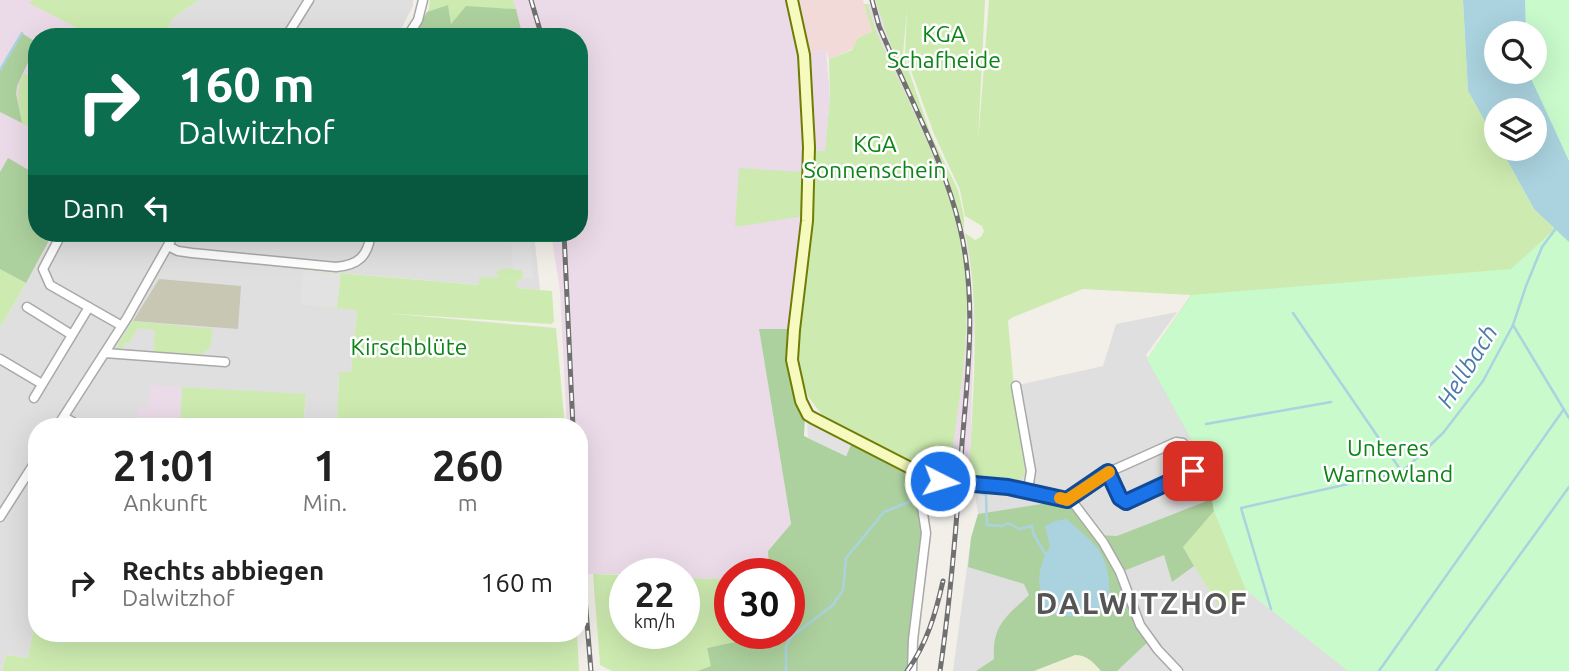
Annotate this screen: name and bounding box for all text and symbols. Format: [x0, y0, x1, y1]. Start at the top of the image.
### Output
park label: KGA Schafheide [887, 21, 1001, 72]
map controls [1484, 21, 1547, 161]
button: search [1484, 21, 1547, 84]
icon: right [63, 56, 154, 147]
text: 160 m [178, 56, 315, 111]
button: layers [1484, 98, 1547, 161]
text: Dalwitzhof [178, 114, 334, 150]
park label: KGA Sonnenschein [804, 131, 946, 182]
icon: left [138, 189, 176, 227]
text: Dann [63, 194, 124, 223]
water label: Hellbach [1431, 320, 1503, 412]
park label: Kirschblüte [351, 334, 467, 359]
park label: Unteres Warnowland [1323, 435, 1453, 486]
pin [1163, 441, 1223, 501]
text: 21:01 [113, 442, 218, 489]
text: 1 [313, 442, 337, 489]
text: 260 [432, 442, 503, 489]
position arrow [903, 444, 977, 518]
icon: arrive [1174, 452, 1212, 490]
text: Ankunft [124, 490, 207, 515]
text: Min. [303, 490, 347, 515]
text: m [458, 490, 478, 515]
text: Rechts abbiegen [122, 556, 324, 585]
speed limit sign: 30 [714, 558, 805, 649]
icon: right [63, 564, 101, 602]
text: 160 m [481, 568, 553, 597]
text: 22 [635, 574, 674, 614]
text: Dalwitzhof [122, 585, 234, 610]
district label: DALWITZHOF [1035, 586, 1249, 620]
text: km/h [634, 611, 675, 631]

